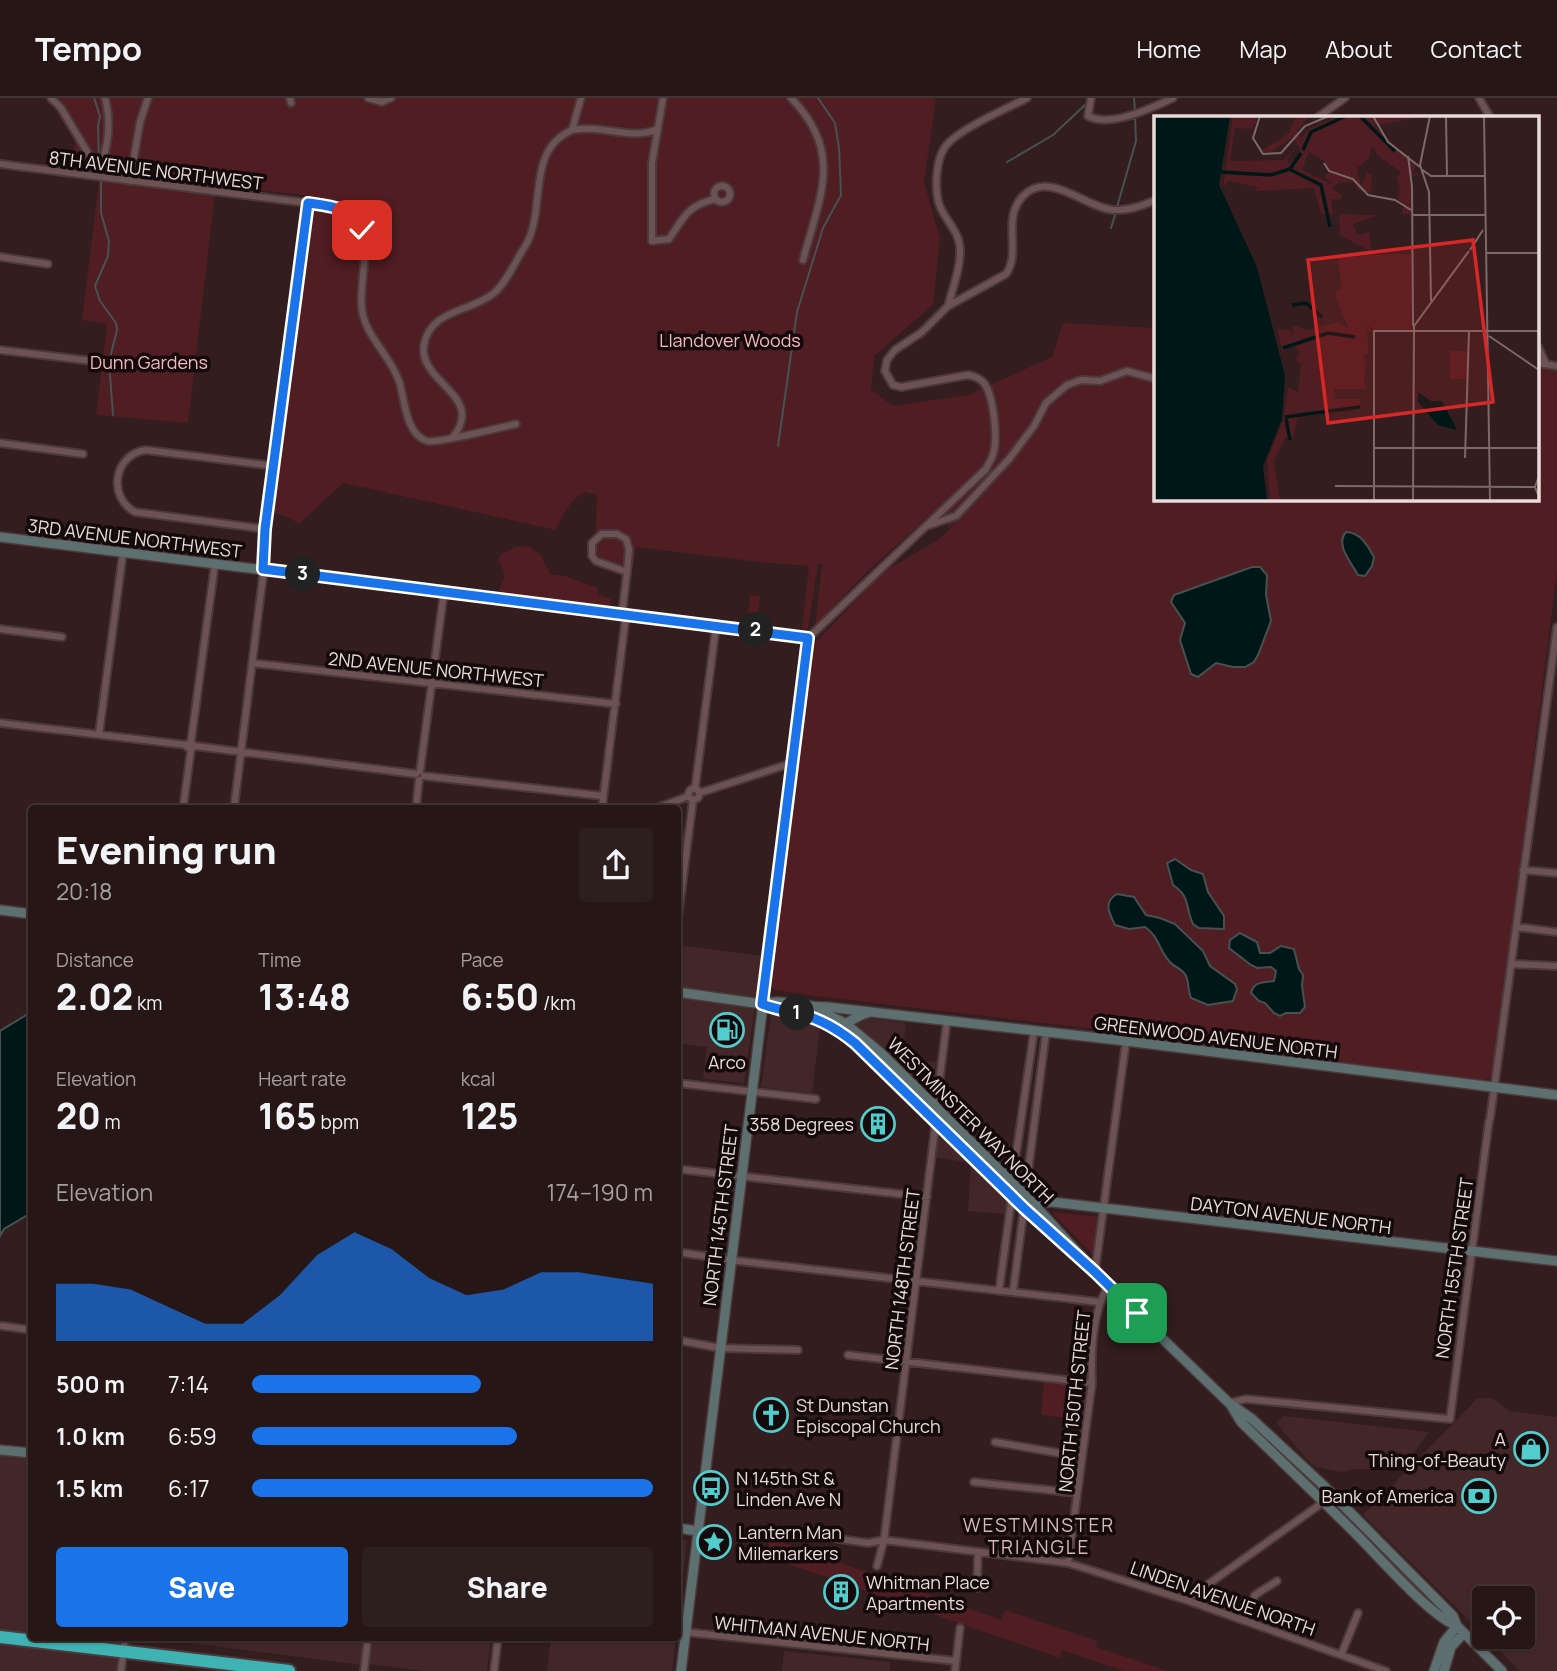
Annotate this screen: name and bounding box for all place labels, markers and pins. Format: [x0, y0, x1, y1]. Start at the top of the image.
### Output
pin [332, 200, 392, 260]
pin: 3 [286, 556, 320, 592]
pin: 2 [738, 612, 774, 648]
pin: 1 [780, 996, 814, 1030]
fuel station icon: Arco [708, 1011, 746, 1049]
place label: Arco [708, 1050, 746, 1074]
building icon: 358 Degrees [859, 1105, 897, 1143]
place label: 358 Degrees [750, 1112, 854, 1136]
pin [1107, 1283, 1167, 1343]
place label: St Dunstan Episcopal Church [796, 1393, 941, 1438]
church icon: St Dunstan Episcopal Church [752, 1396, 790, 1434]
place label: A Thing-of-Beauty [1368, 1427, 1507, 1472]
shop icon: A Thing-of-Beauty [1512, 1430, 1550, 1468]
place label: N 145th St & Linden Ave N [736, 1466, 841, 1511]
bus stop icon: N 145th St & Linden Ave N [692, 1469, 730, 1507]
bank icon: Bank of America [1460, 1477, 1498, 1515]
place label: Bank of America [1321, 1484, 1454, 1508]
place label: Lantern Man Milemarkers [738, 1520, 842, 1565]
place icon: Lantern Man Milemarkers [695, 1523, 733, 1561]
place label: Whitman Place Apartments [866, 1570, 990, 1615]
building icon: Whitman Place Apartments [822, 1573, 860, 1611]

